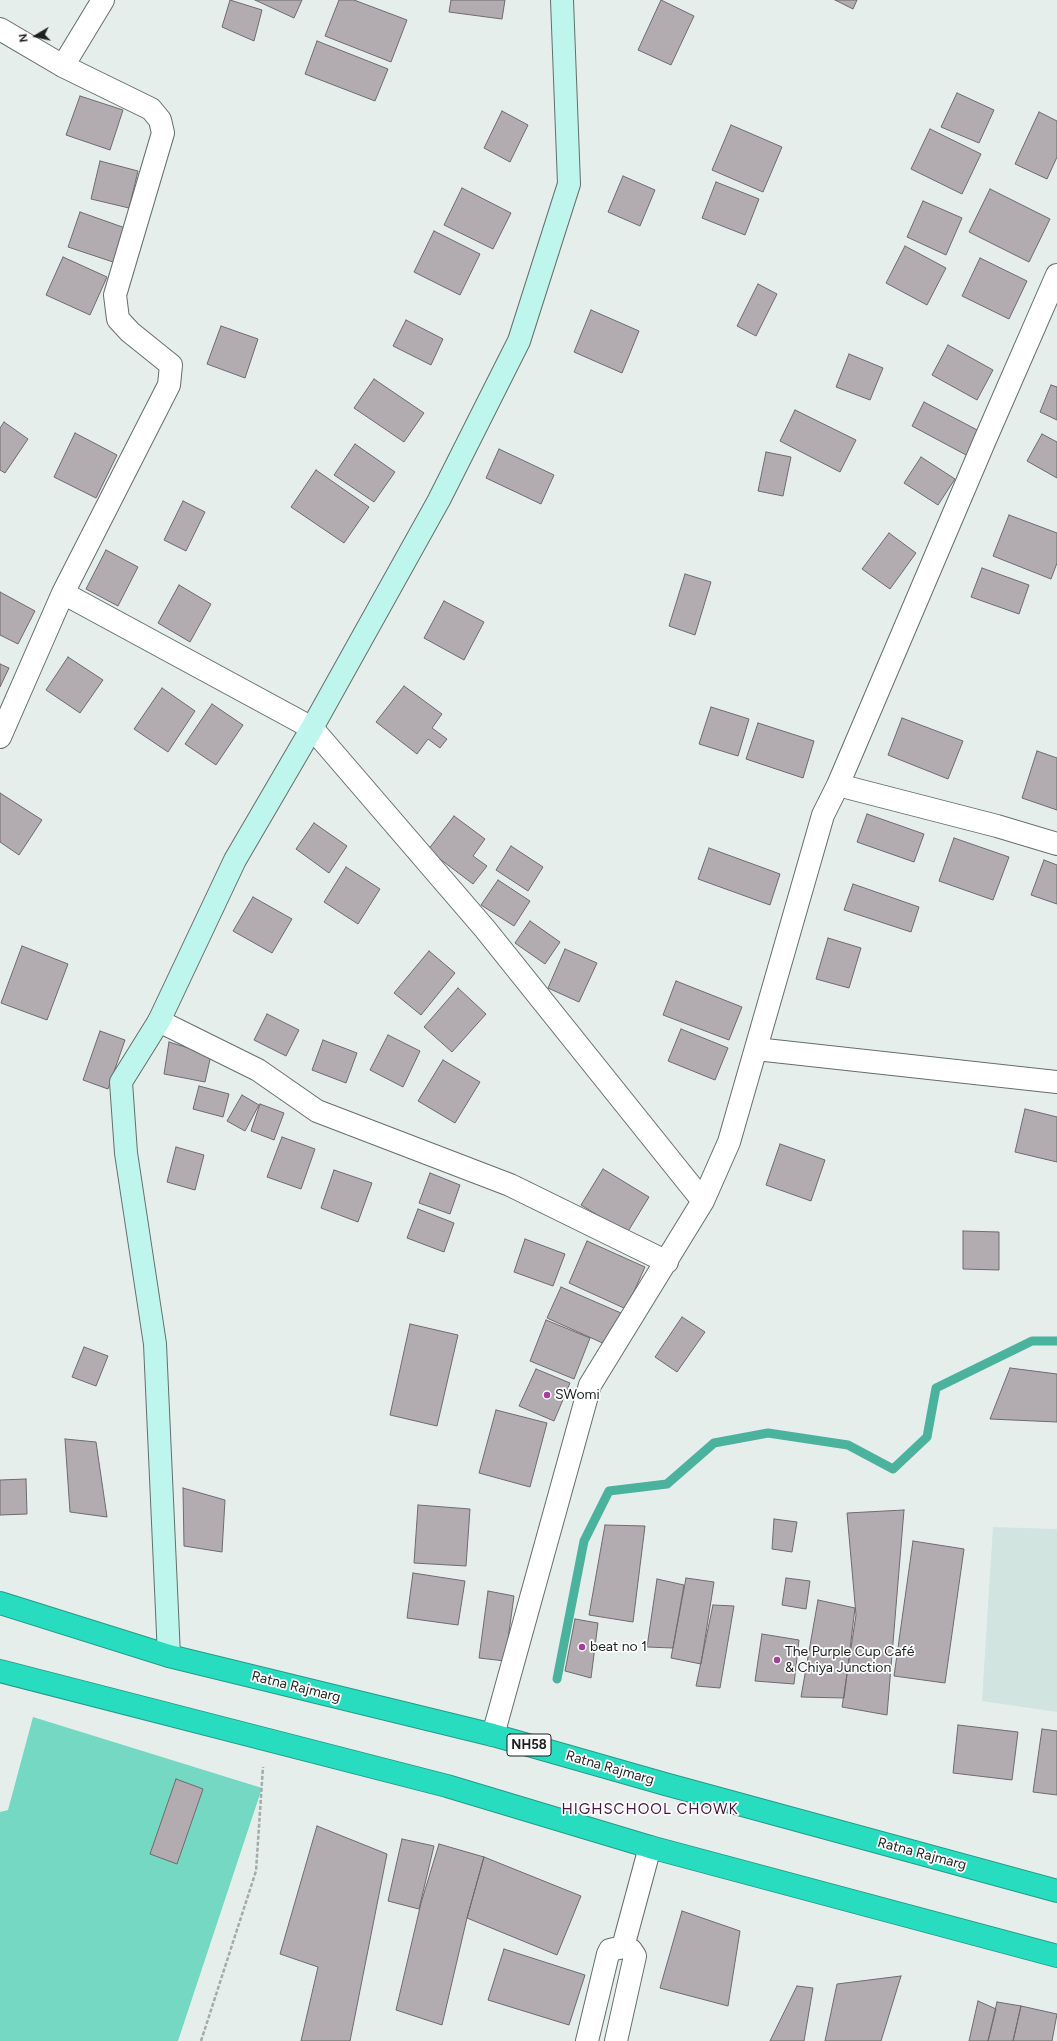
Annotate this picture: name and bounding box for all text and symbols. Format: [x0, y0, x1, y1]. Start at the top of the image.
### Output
north arrow [16, 16, 56, 56]
text: N [17, 33, 31, 43]
place label: SWomi [555, 1387, 600, 1403]
marker: SWomi [542, 1390, 552, 1400]
place label: beat no 1 [590, 1639, 647, 1655]
marker: beat no 1 [577, 1642, 587, 1652]
place label: The Purple Cup Café & Chiya Junction [785, 1644, 914, 1676]
marker: The Purple Cup Café & Chiya Junction [772, 1655, 782, 1665]
street label: Ratna Rajmarg [250, 1668, 342, 1706]
road number: NH58 [507, 1734, 551, 1756]
street label: Ratna Rajmarg [564, 1747, 656, 1789]
district label: HIGHSCHOOL CHOWK [561, 1801, 739, 1819]
street label: Ratna Rajmarg [876, 1834, 968, 1874]

